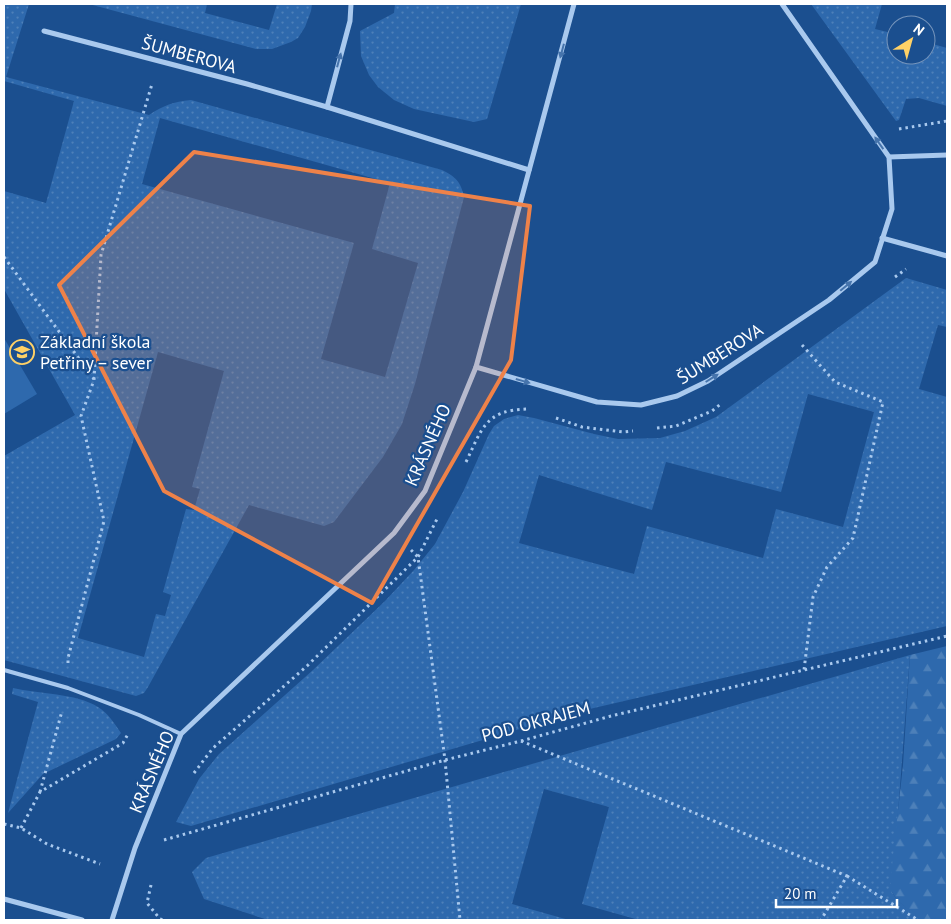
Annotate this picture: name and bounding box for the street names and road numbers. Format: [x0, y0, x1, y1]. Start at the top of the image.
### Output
street label: ŠUMBEROVA [139, 31, 240, 78]
street label: ŠUMBEROVA [672, 318, 768, 389]
street label: KRÁSNÉHO [399, 400, 456, 489]
street label: POD OKRAJEM [479, 696, 593, 747]
street label: KRÁSNÉHO [124, 727, 179, 817]

